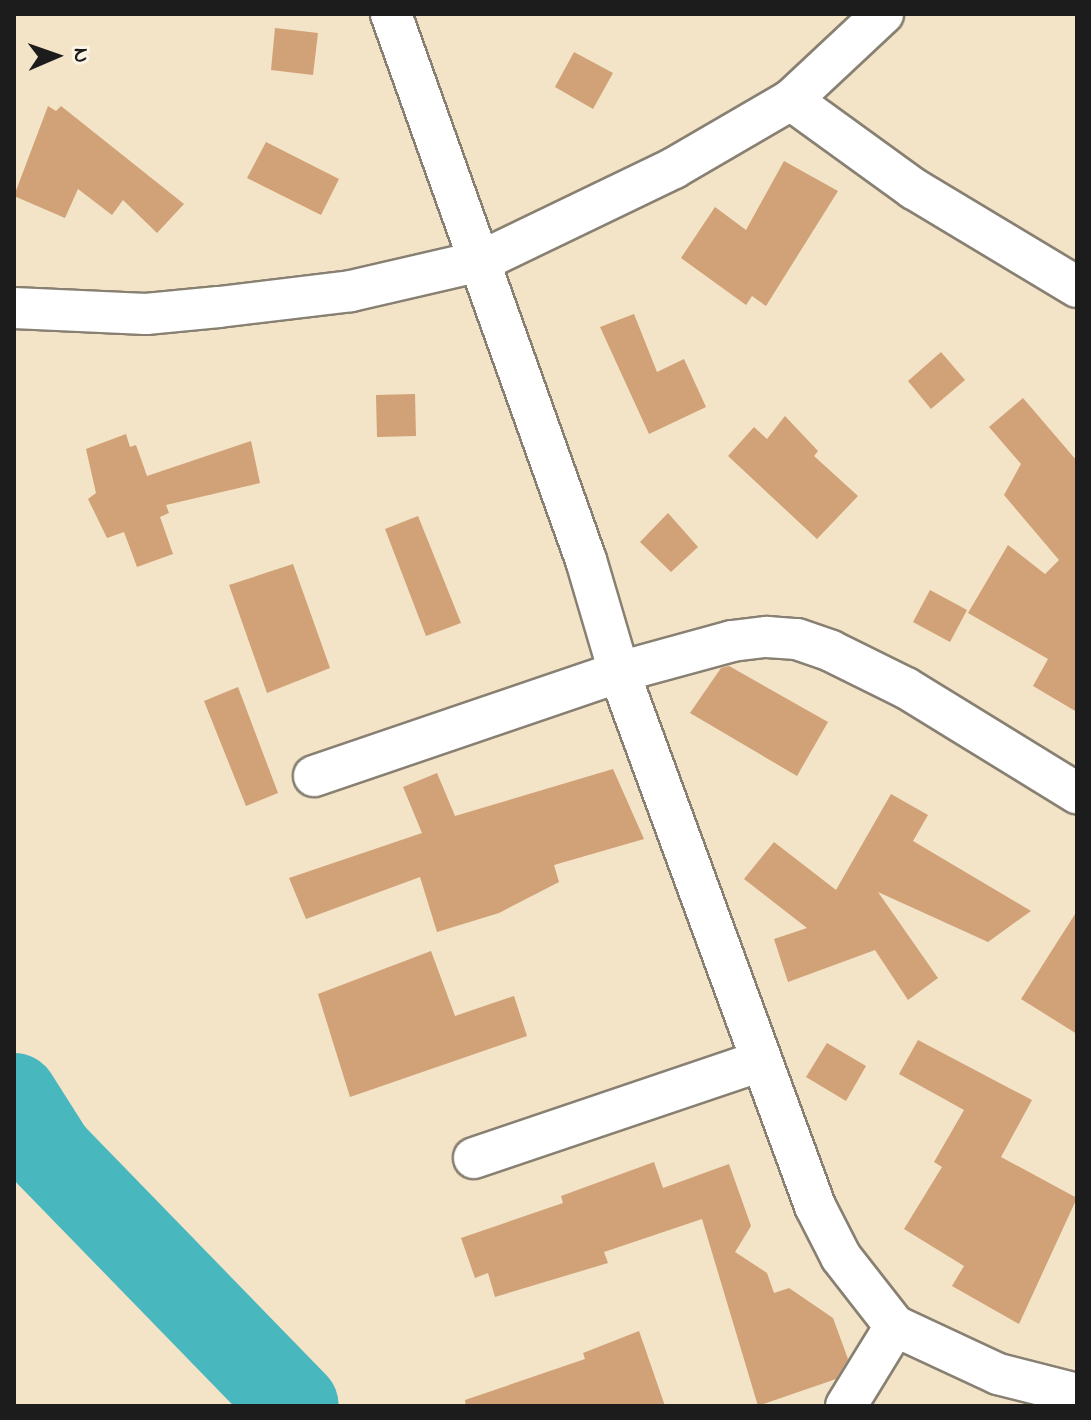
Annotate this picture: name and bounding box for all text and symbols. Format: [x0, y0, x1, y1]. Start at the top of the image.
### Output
north arrow [16, 16, 96, 96]
text: N [64, 47, 96, 63]

